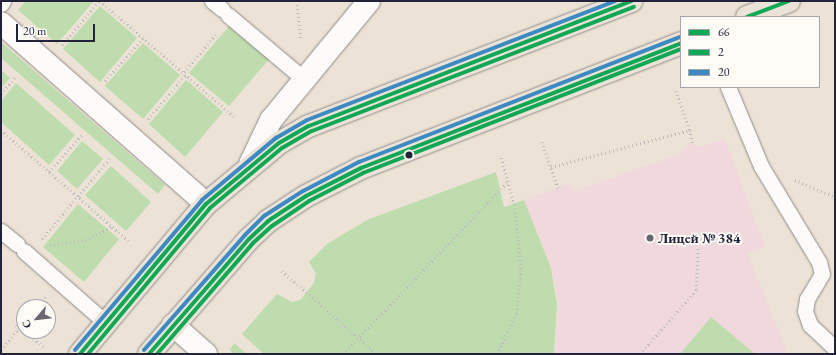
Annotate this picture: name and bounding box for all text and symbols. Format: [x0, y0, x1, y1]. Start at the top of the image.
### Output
scale bar [18, 16, 97, 42]
legend [680, 16, 820, 88]
text: 20 m [23, 23, 46, 39]
text: 66 [718, 24, 730, 40]
text: 2 [718, 44, 724, 60]
text: 20 [718, 64, 730, 80]
unlabelled marker [404, 150, 414, 160]
place label: Лицей № 384 [658, 230, 740, 246]
marker: Лицей № 384 [645, 233, 655, 243]
north arrow [16, 299, 56, 339]
text: С [18, 317, 34, 331]

